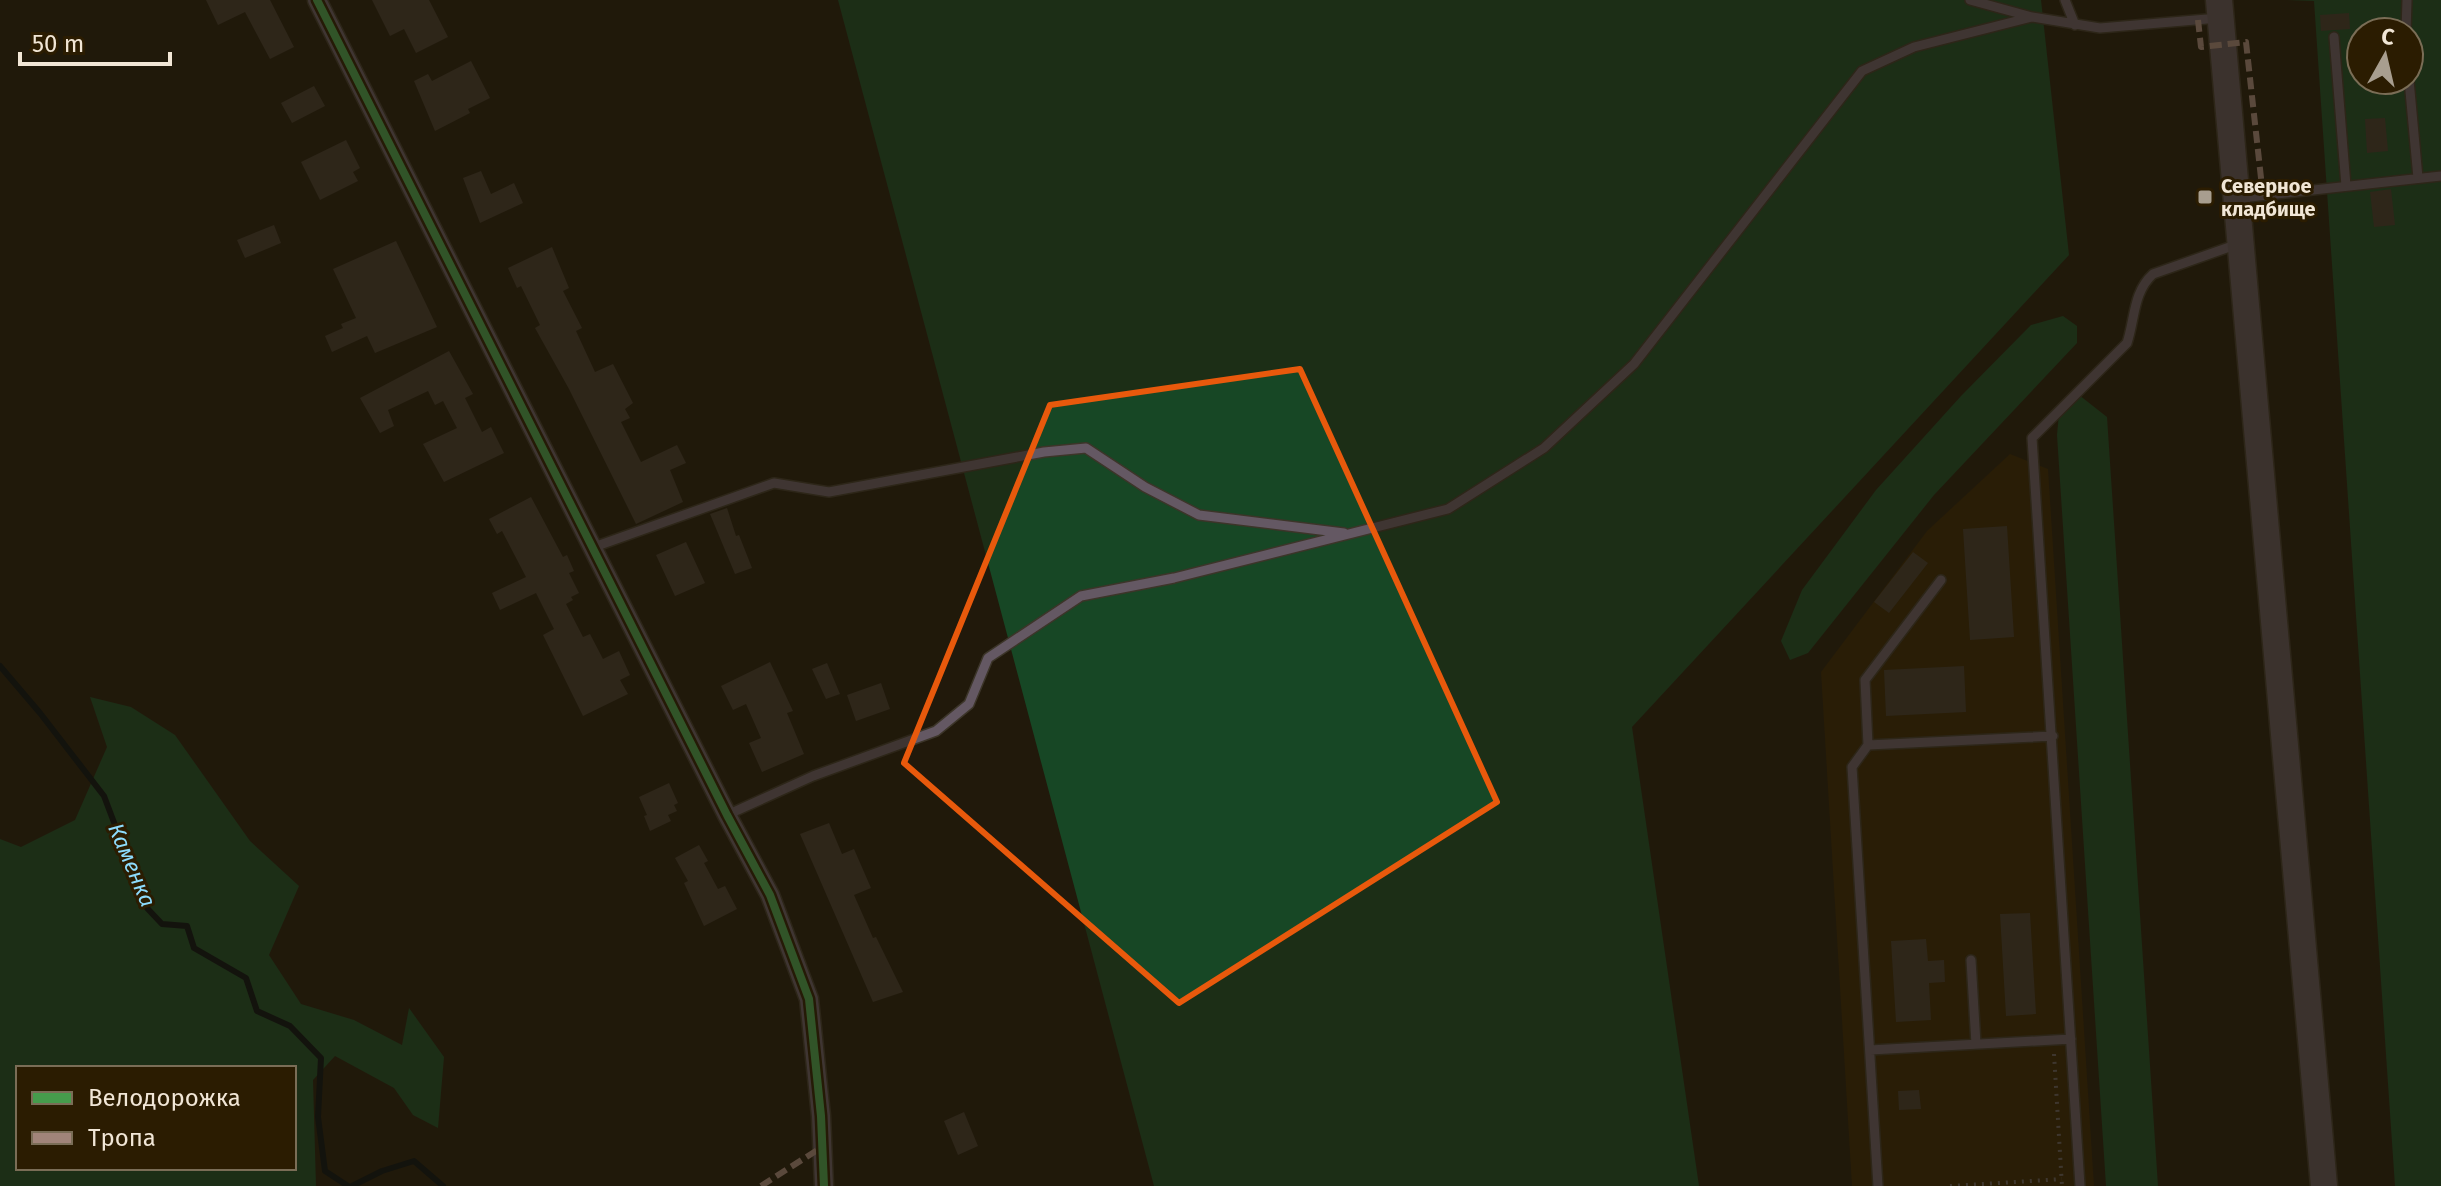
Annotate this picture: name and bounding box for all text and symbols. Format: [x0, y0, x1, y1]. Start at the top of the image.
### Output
scale bar [20, 16, 170, 66]
north arrow [2345, 16, 2425, 96]
text: С [2380, 22, 2396, 51]
text: 50 m [32, 30, 84, 58]
place label: Северное кладбище [2221, 174, 2316, 221]
marker: Северное кладбище [2196, 188, 2214, 206]
water label: Каменка [102, 819, 162, 911]
legend [16, 1066, 296, 1170]
text: Велодорожка [88, 1084, 241, 1112]
text: Тропа [88, 1124, 156, 1152]

